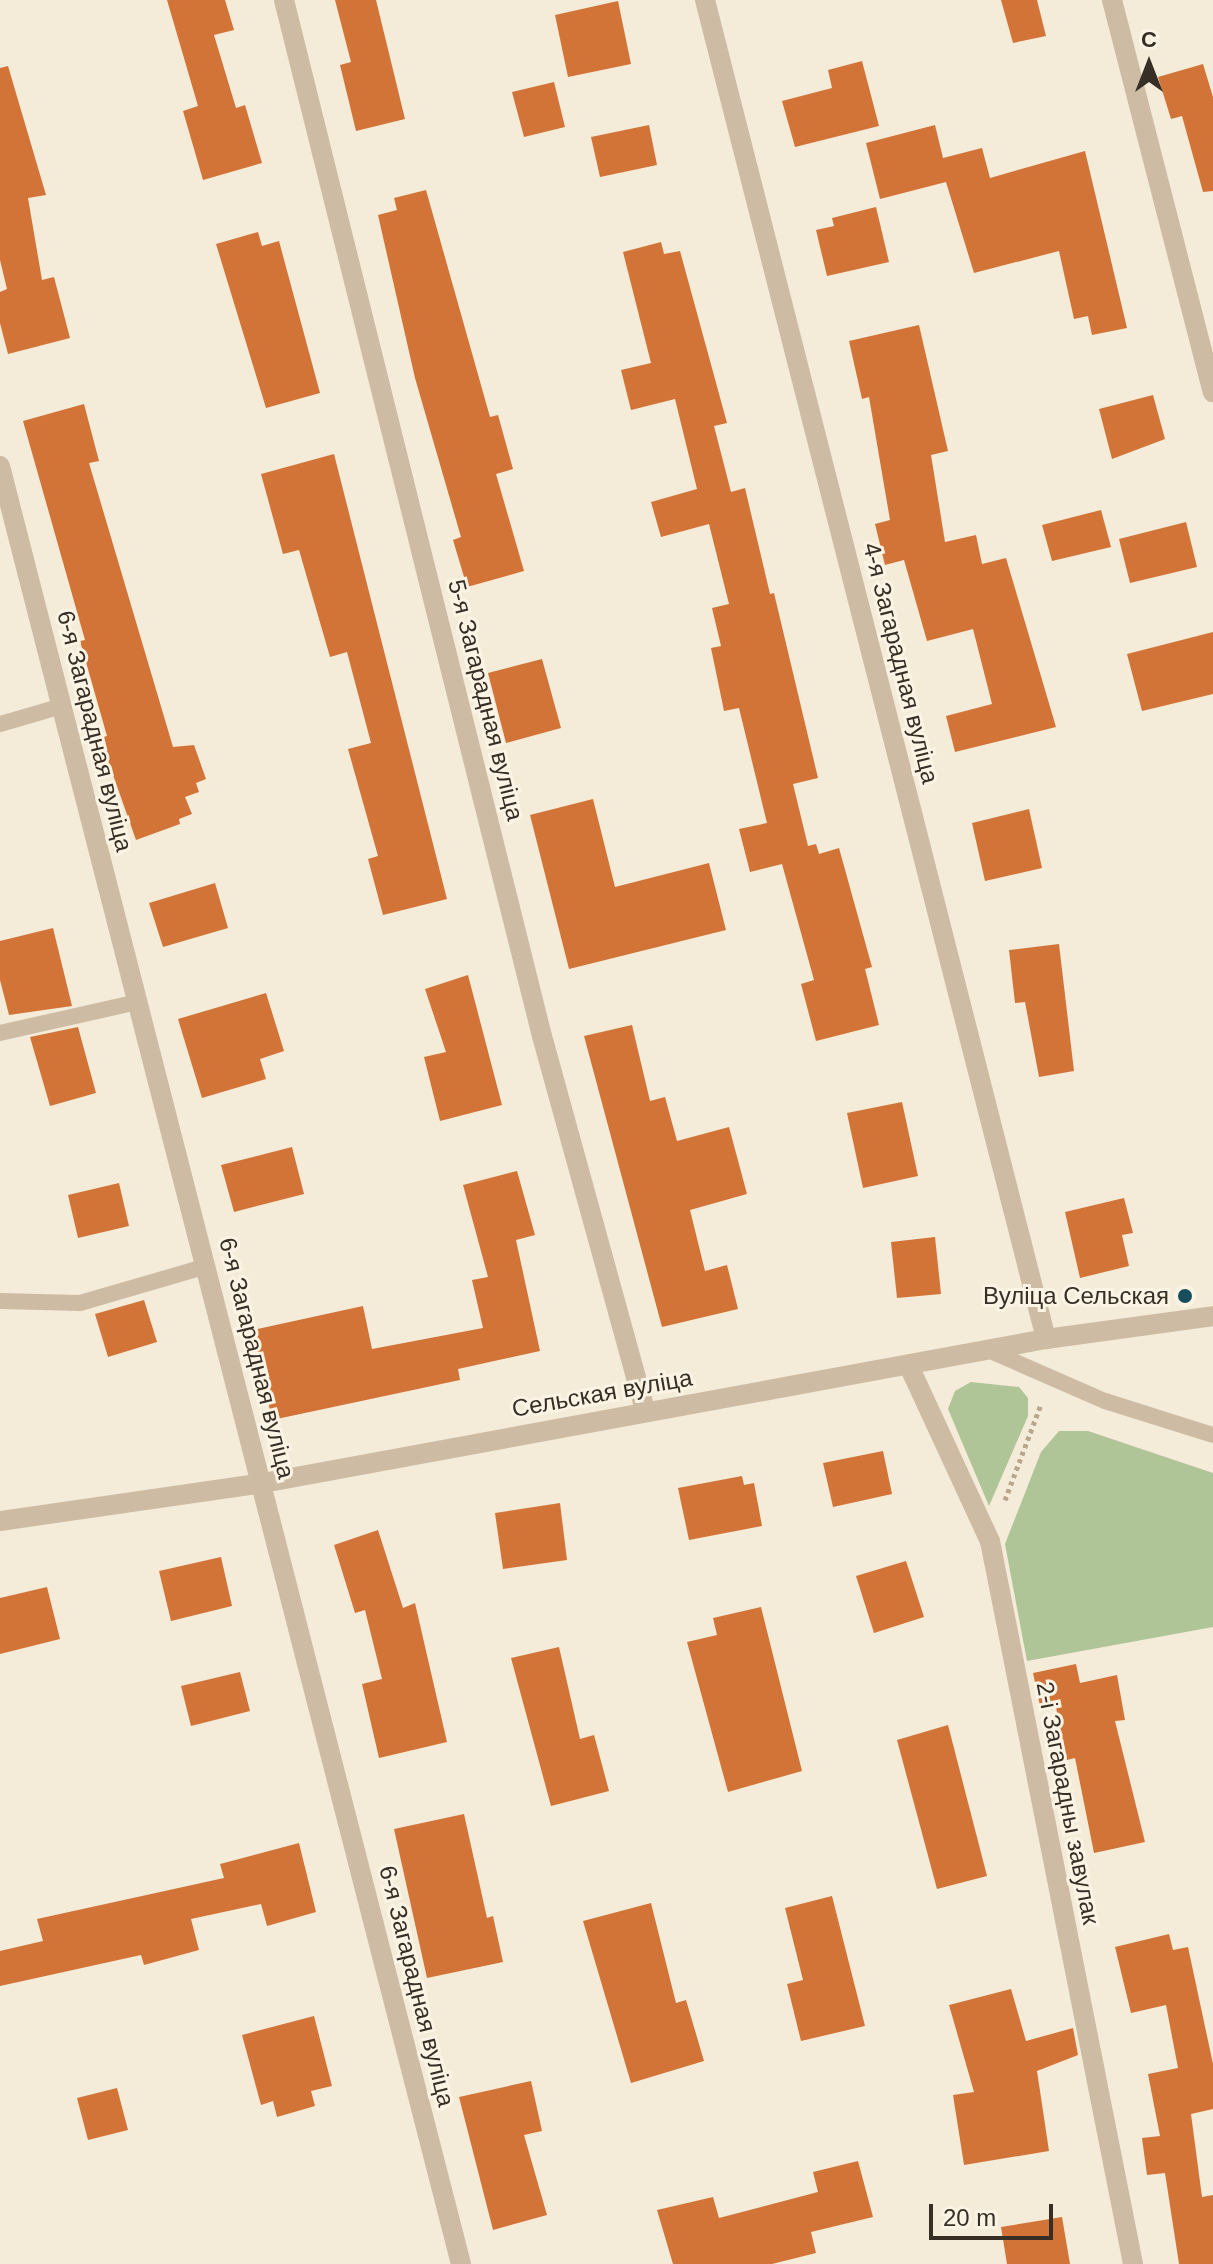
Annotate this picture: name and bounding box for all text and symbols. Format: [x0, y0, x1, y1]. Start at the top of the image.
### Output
north arrow [1109, 24, 1189, 104]
text: С [1141, 27, 1157, 52]
street label: 4-я Загарадная вуліца [857, 539, 945, 787]
street label: 5-я Загарадная вуліца [442, 576, 530, 824]
street label: 6-я Загарадная вуліца [51, 607, 139, 855]
street label: 6-я Загарадная вуліца [213, 1234, 301, 1482]
place label: Вуліца Сельская [983, 1282, 1169, 1310]
marker: Вуліца Сельская [1176, 1287, 1194, 1305]
street label: Сельская вуліца [510, 1363, 694, 1423]
street label: 2-і Загарадны завулак [1030, 1679, 1106, 1927]
street label: 6-я Загарадная вуліца [373, 1862, 461, 2110]
scale bar [933, 2188, 1057, 2238]
text: 20 m [943, 2204, 996, 2231]

